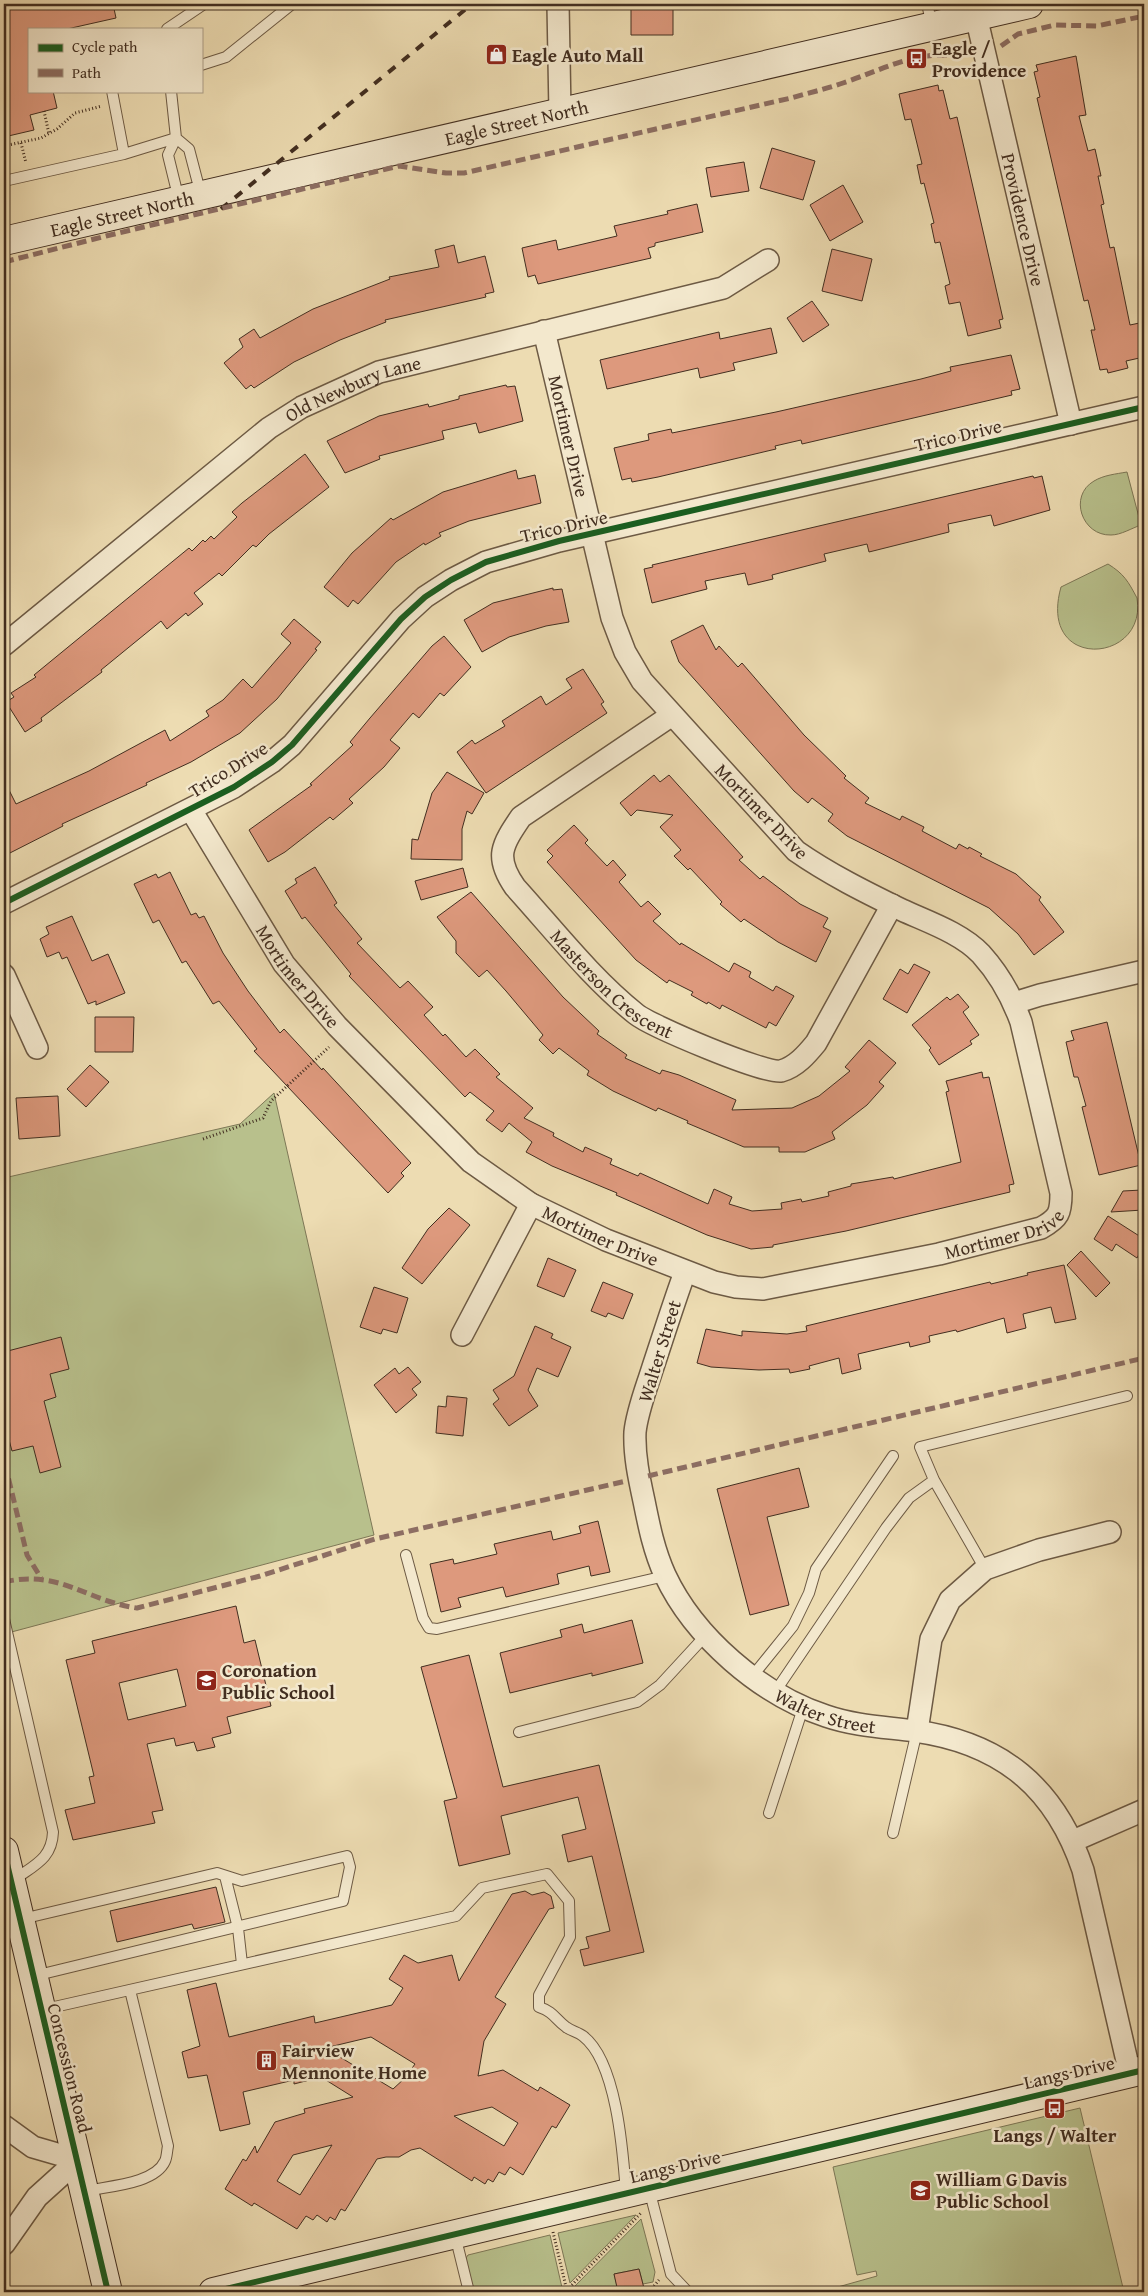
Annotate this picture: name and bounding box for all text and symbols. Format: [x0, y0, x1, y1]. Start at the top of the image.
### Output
legend [28, 28, 202, 92]
place label: Eagle / Providence [932, 34, 1026, 84]
text: Cycle path [72, 36, 138, 57]
place label: Eagle Auto Mall [512, 41, 644, 69]
shop icon: Eagle Auto Mall [484, 43, 508, 67]
bus stop icon: Eagle / Providence [904, 47, 928, 71]
text: Path [72, 62, 101, 83]
street label: Eagle Street North [442, 92, 591, 153]
street label: Providence Drive [994, 150, 1052, 289]
street label: Eagle Street North [48, 184, 197, 244]
street label: Old Newbury Lane [279, 348, 424, 429]
street label: Mortimer Drive [541, 372, 597, 500]
street label: Trico Drive [912, 411, 1004, 459]
street label: Trico Drive [518, 502, 610, 550]
street label: Trico Drive [183, 734, 273, 804]
street label: Mortimer Drive [709, 757, 815, 865]
street label: Mortimer Drive [249, 919, 347, 1034]
street label: Masterson Crescent [544, 923, 678, 1046]
street label: Mortimer Drive [538, 1198, 663, 1273]
street label: Mortimer Drive [941, 1204, 1071, 1266]
street label: Walter Street [630, 1296, 688, 1406]
place label: Coronation Public School [222, 1656, 335, 1706]
school or university icon: Coronation Public School [194, 1669, 218, 1693]
street label: Walter Street [770, 1681, 878, 1740]
street label: Concession Road [40, 2000, 100, 2137]
place label: Fairview Mennonite Home [282, 2036, 427, 2086]
street label: Langs Drive [1021, 2048, 1117, 2096]
building icon: Fairview Mennonite Home [254, 2049, 278, 2073]
bus stop icon: Langs / Walter [1043, 2097, 1067, 2121]
place label: Langs / Walter [994, 2121, 1117, 2149]
street label: Langs Drive [627, 2142, 723, 2190]
place label: William G Davis Public School [936, 2165, 1067, 2215]
school or university icon: William G Davis Public School [908, 2178, 932, 2202]

